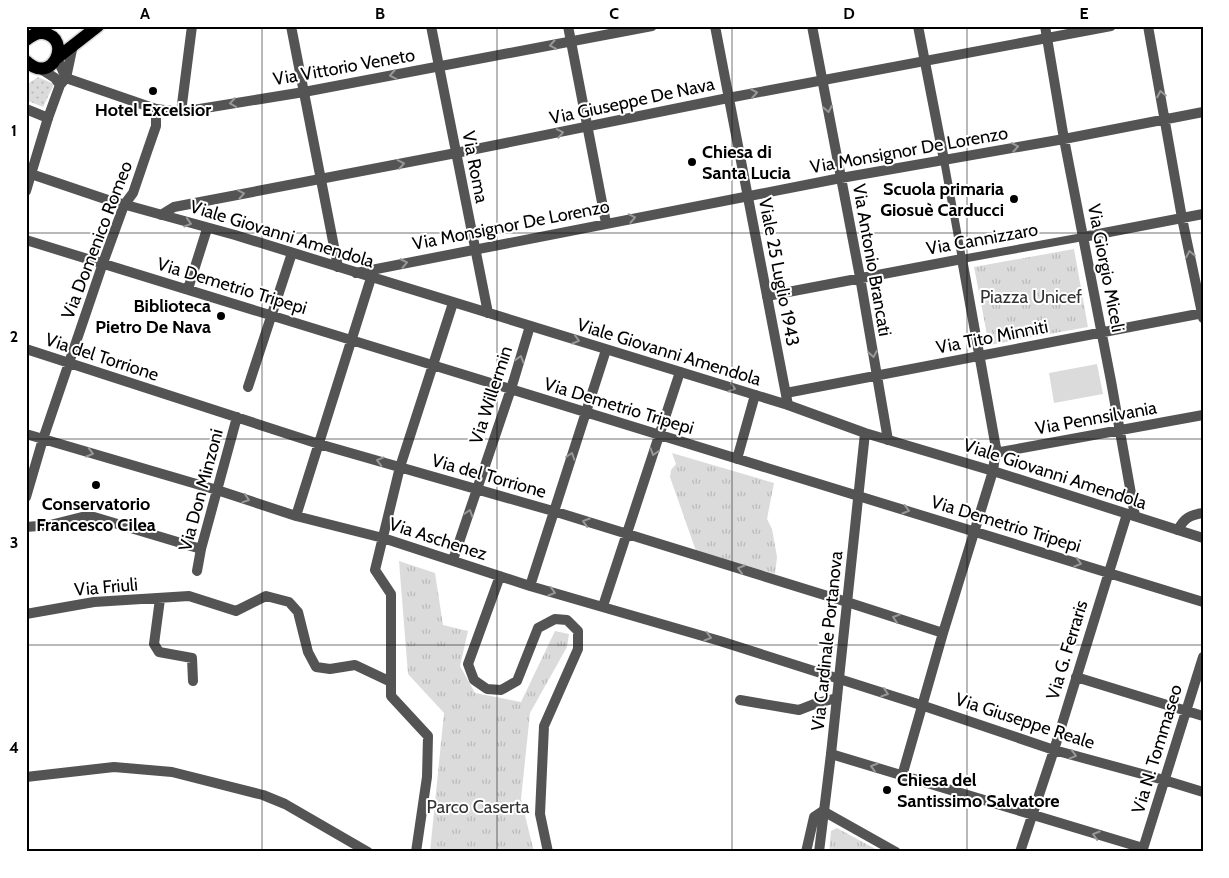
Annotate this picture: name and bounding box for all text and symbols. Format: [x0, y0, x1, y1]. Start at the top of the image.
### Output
text: A [140, 4, 150, 23]
text: B [375, 4, 385, 23]
text: C [609, 4, 619, 23]
text: D [843, 4, 855, 23]
text: E [1079, 4, 1089, 23]
one-way arrow [548, 39, 557, 50]
street label: Via Vittorio Veneto [271, 44, 417, 90]
one-way arrow [388, 69, 397, 80]
street label: Via Giuseppe De Nava [548, 73, 717, 129]
marker: Hotel Excelsior [147, 85, 159, 97]
one-way arrow [749, 89, 758, 99]
one-way arrow [1156, 90, 1166, 98]
one-way arrow [229, 98, 237, 108]
place label: Hotel Excelsior [95, 99, 211, 121]
one-way arrow [822, 104, 833, 113]
text: 1 [11, 121, 17, 140]
street label: Via Monsignor De Lorenzo [808, 122, 1010, 178]
one-way arrow [556, 128, 565, 139]
street label: Via Roma [457, 129, 493, 205]
place label: Chiesa di Santa Lucia [702, 141, 791, 184]
one-way arrow [1011, 143, 1020, 153]
marker: Chiesa di Santa Lucia [686, 156, 698, 168]
street label: Via Domenico Romeo [57, 158, 137, 322]
one-way arrow [396, 159, 405, 170]
place label: Scuola primaria Giosuè Carducci [880, 178, 1004, 221]
street label: Via Antonio Brancati [848, 182, 896, 338]
one-way arrow [237, 189, 245, 200]
marker: Scuola primaria Giosuè Carducci [1008, 193, 1020, 205]
street label: Viale Giovanni Amendola [187, 195, 377, 273]
street label: Via Monsignor De Lorenzo [411, 195, 612, 255]
street label: Viale 25 Luglio 1943 [754, 196, 804, 348]
street label: Via Giorgio Miceli [1083, 202, 1129, 334]
one-way arrow [627, 214, 636, 224]
one-way arrow [183, 217, 191, 227]
street label: Via Cannizzaro [924, 218, 1040, 260]
one-way arrow [1185, 249, 1195, 258]
street label: Via Demetrio Tripepi [154, 253, 310, 319]
one-way arrow [399, 258, 408, 269]
park label: Piazza Unicef [980, 286, 1082, 308]
place label: Biblioteca Pietro De Nava [95, 295, 211, 338]
marker: Biblioteca Pietro De Nava [215, 310, 227, 322]
street label: Viale Giovanni Amendola [574, 313, 764, 391]
street label: Via Tito Minniti [934, 315, 1050, 359]
text: 2 [10, 327, 18, 346]
street label: Via del Torrione [42, 328, 162, 386]
one-way arrow [572, 335, 580, 345]
street label: Via Willermin [465, 343, 517, 447]
one-way arrow [867, 350, 877, 359]
one-way arrow [514, 356, 524, 364]
street label: Via Demetrio Tripepi [541, 373, 697, 439]
one-way arrow [727, 383, 735, 393]
street label: Via Pennsilvania [1034, 396, 1159, 440]
street label: Via Don Minzoni [174, 426, 228, 554]
street label: Viale Giovanni Amendola [961, 434, 1150, 514]
one-way arrow [85, 447, 94, 457]
one-way arrow [649, 447, 659, 455]
street label: Via del Torrione [429, 449, 549, 503]
one-way arrow [566, 452, 576, 460]
one-way arrow [376, 457, 384, 467]
marker: Conservatorio Francesco Cilea [90, 479, 102, 491]
street label: Via Demetrio Tripepi [928, 491, 1084, 557]
place label: Conservatorio Francesco Cilea [36, 493, 156, 536]
one-way arrow [241, 494, 249, 504]
one-way arrow [901, 505, 909, 515]
one-way arrow [463, 510, 473, 518]
street label: Via Aschenez [386, 513, 490, 565]
one-way arrow [582, 517, 591, 527]
text: 3 [10, 533, 18, 552]
street label: Via Cardinale Portanova [807, 550, 847, 732]
one-way arrow [1073, 557, 1082, 567]
one-way arrow [738, 565, 746, 575]
street label: Via Friuli [73, 573, 139, 601]
one-way arrow [547, 586, 555, 596]
street label: Via G. Ferraris [1041, 598, 1093, 702]
one-way arrow [893, 614, 901, 624]
one-way arrow [703, 632, 711, 642]
street label: Via N. Tommaseo [1127, 682, 1187, 816]
one-way arrow [880, 687, 889, 697]
street label: Via Giuseppe Reale [953, 688, 1097, 754]
text: 4 [9, 738, 19, 757]
one-way arrow [1068, 749, 1077, 760]
one-way arrow [870, 763, 878, 773]
place label: Chiesa del Santissimo Salvatore [897, 769, 1059, 812]
marker: Chiesa del Santissimo Salvatore [881, 784, 893, 796]
park label: Parco Caserta [427, 796, 530, 818]
one-way arrow [1093, 830, 1101, 840]

